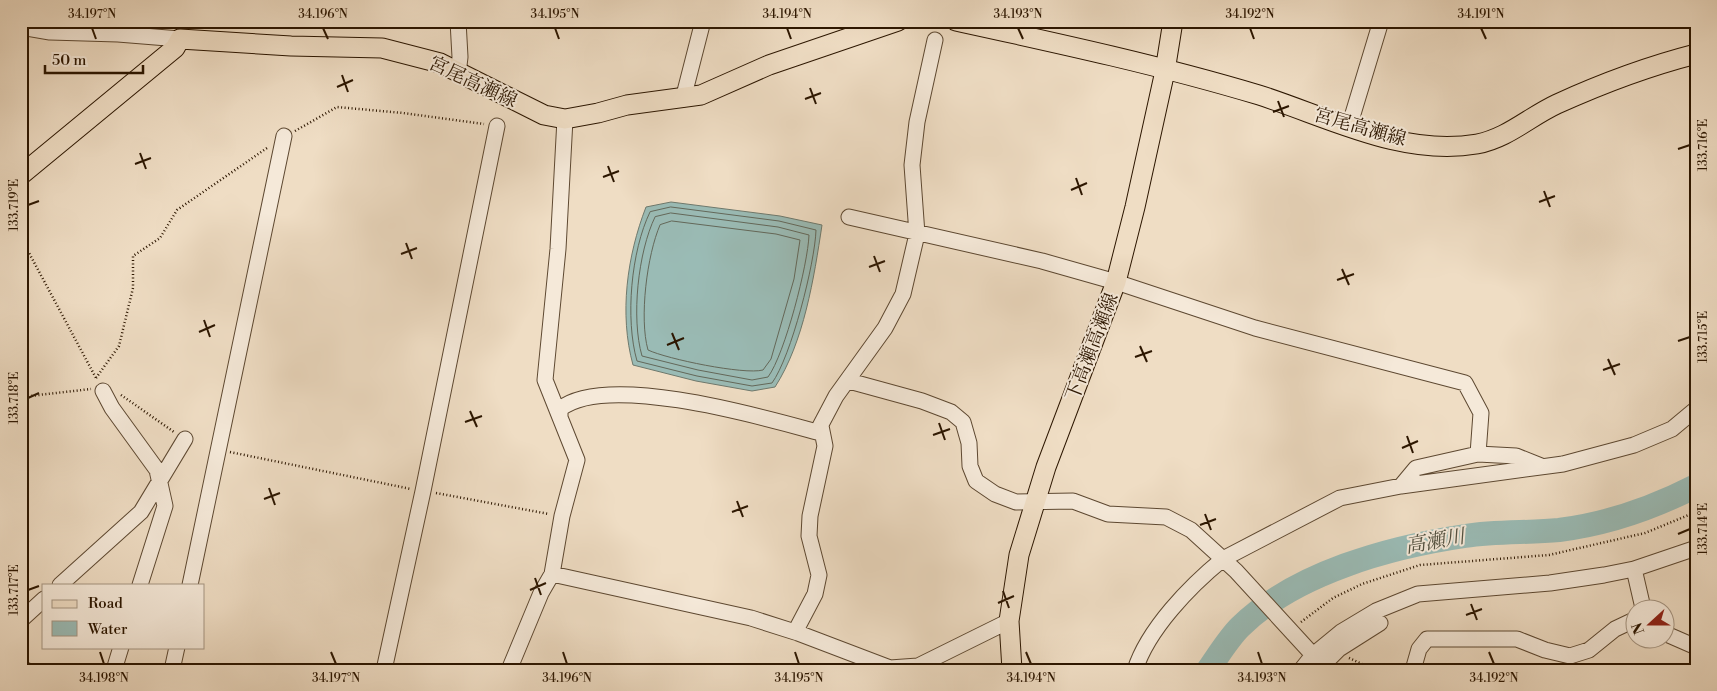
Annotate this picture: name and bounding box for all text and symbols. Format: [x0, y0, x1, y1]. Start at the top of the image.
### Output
text: 34.197°N [68, 7, 116, 22]
text: 34.196°N [298, 7, 348, 22]
text: 34.195°N [531, 7, 579, 22]
text: 34.194°N [762, 7, 812, 22]
text: 34.193°N [994, 7, 1042, 22]
text: 34.192°N [1226, 7, 1275, 22]
text: 34.191°N [1458, 7, 1505, 22]
scale bar [45, 42, 142, 74]
text: 50 m [52, 51, 86, 70]
street label: 宮尾高瀬線 [425, 51, 521, 113]
street label: 宮尾高瀬線 [1311, 102, 1409, 152]
text: 133.716°E [1696, 119, 1711, 171]
text: 133.719°E [7, 179, 22, 231]
street label: 下高瀬高瀬線 [1060, 289, 1124, 405]
text: 133.715°E [1696, 311, 1711, 363]
text: 133.718°E [7, 372, 22, 424]
text: 133.714°E [1696, 503, 1711, 555]
water label: 高瀬川 [1403, 524, 1469, 560]
text: 133.717°E [7, 565, 22, 615]
legend [42, 584, 205, 648]
text: Road [88, 594, 123, 613]
north arrow [1624, 598, 1674, 648]
text: Water [87, 620, 128, 639]
text: N [1628, 620, 1649, 637]
text: 34.198°N [79, 671, 129, 686]
text: 34.197°N [312, 671, 360, 686]
text: 34.196°N [542, 671, 592, 686]
text: 34.195°N [775, 671, 823, 686]
text: 34.194°N [1006, 671, 1056, 686]
text: 34.193°N [1238, 671, 1286, 686]
text: 34.192°N [1470, 671, 1519, 686]

